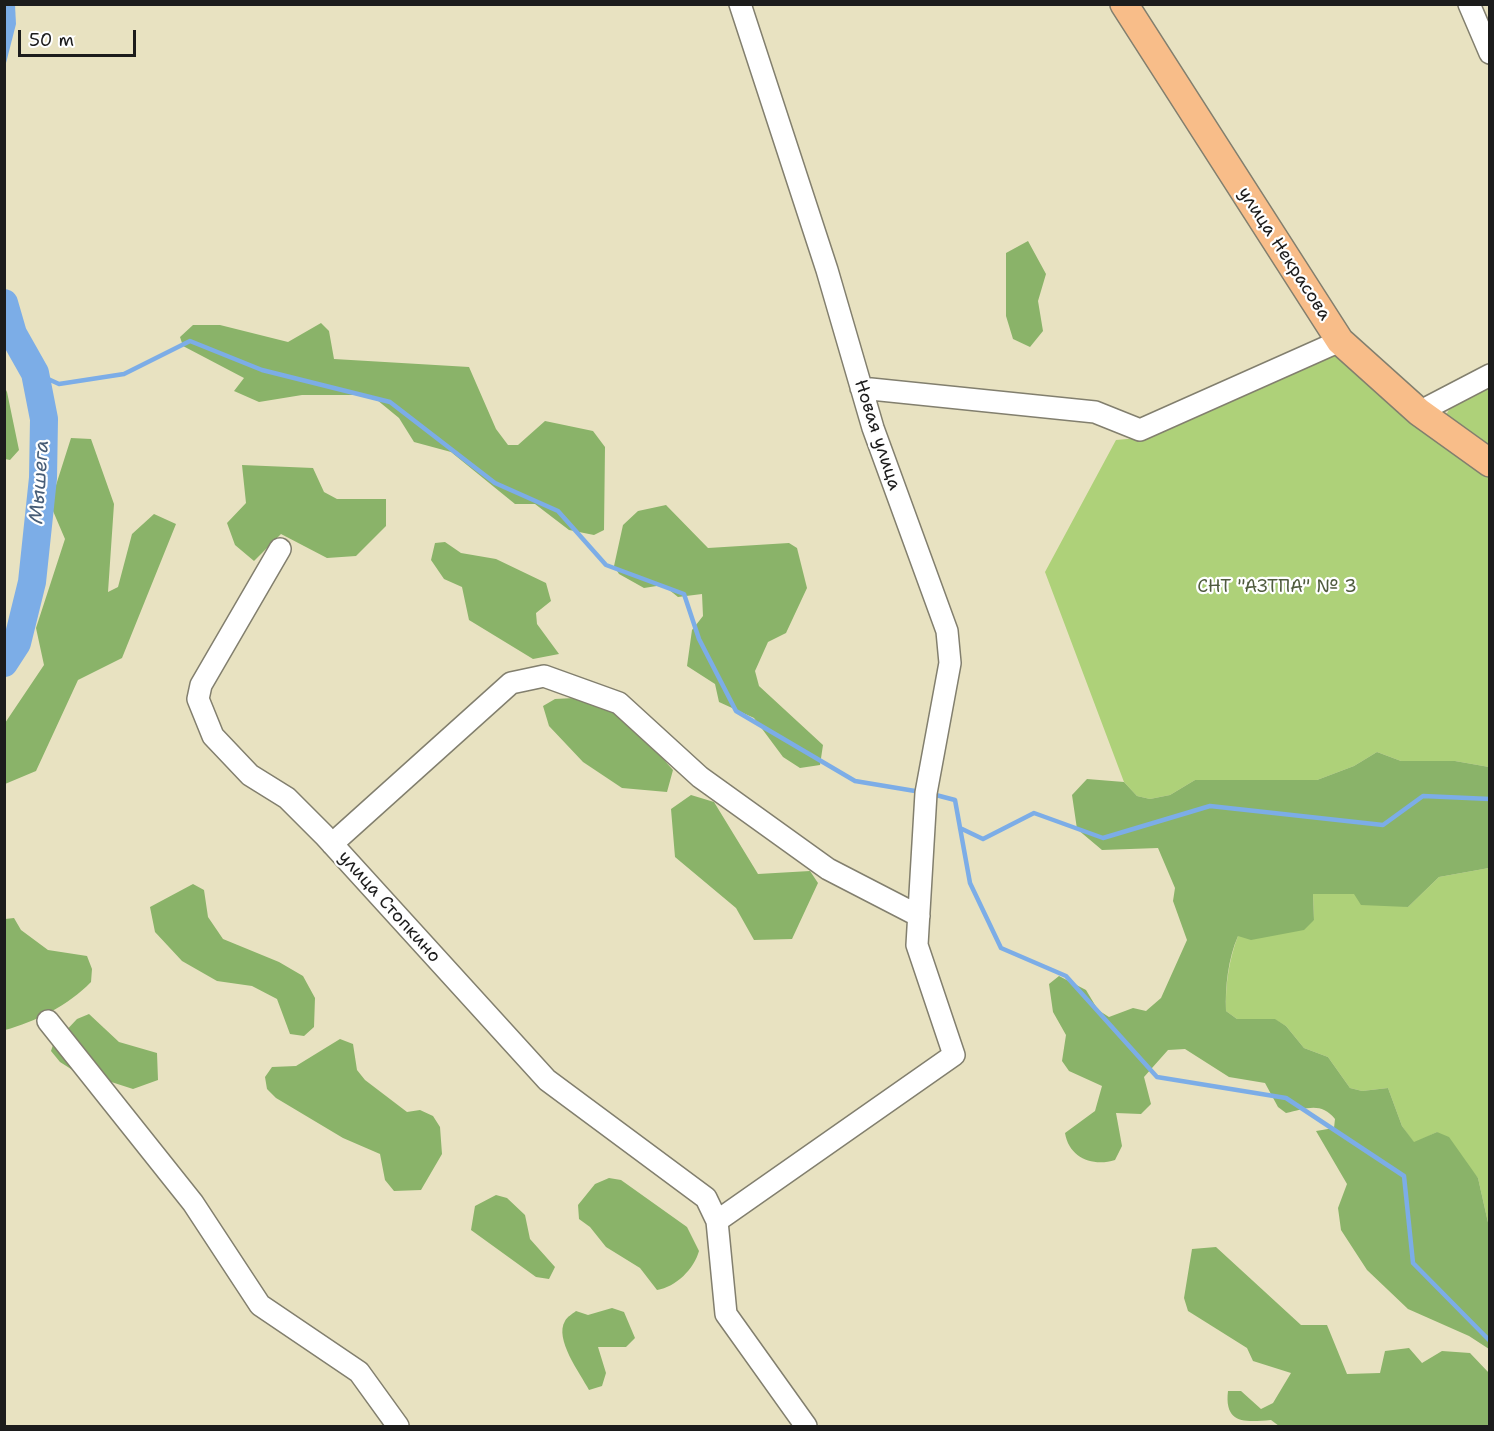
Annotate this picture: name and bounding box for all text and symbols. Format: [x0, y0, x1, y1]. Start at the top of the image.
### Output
scale bar [21, 18, 140, 56]
text: 50 m [29, 28, 74, 52]
street label: улица Некрасова [1233, 183, 1335, 325]
street label: Новая улица [849, 377, 905, 493]
water label: Мышега [25, 439, 55, 525]
park label: СНТ "АЗТПА" № 3 [1197, 576, 1357, 598]
street label: улица Стопкино [333, 847, 445, 967]

